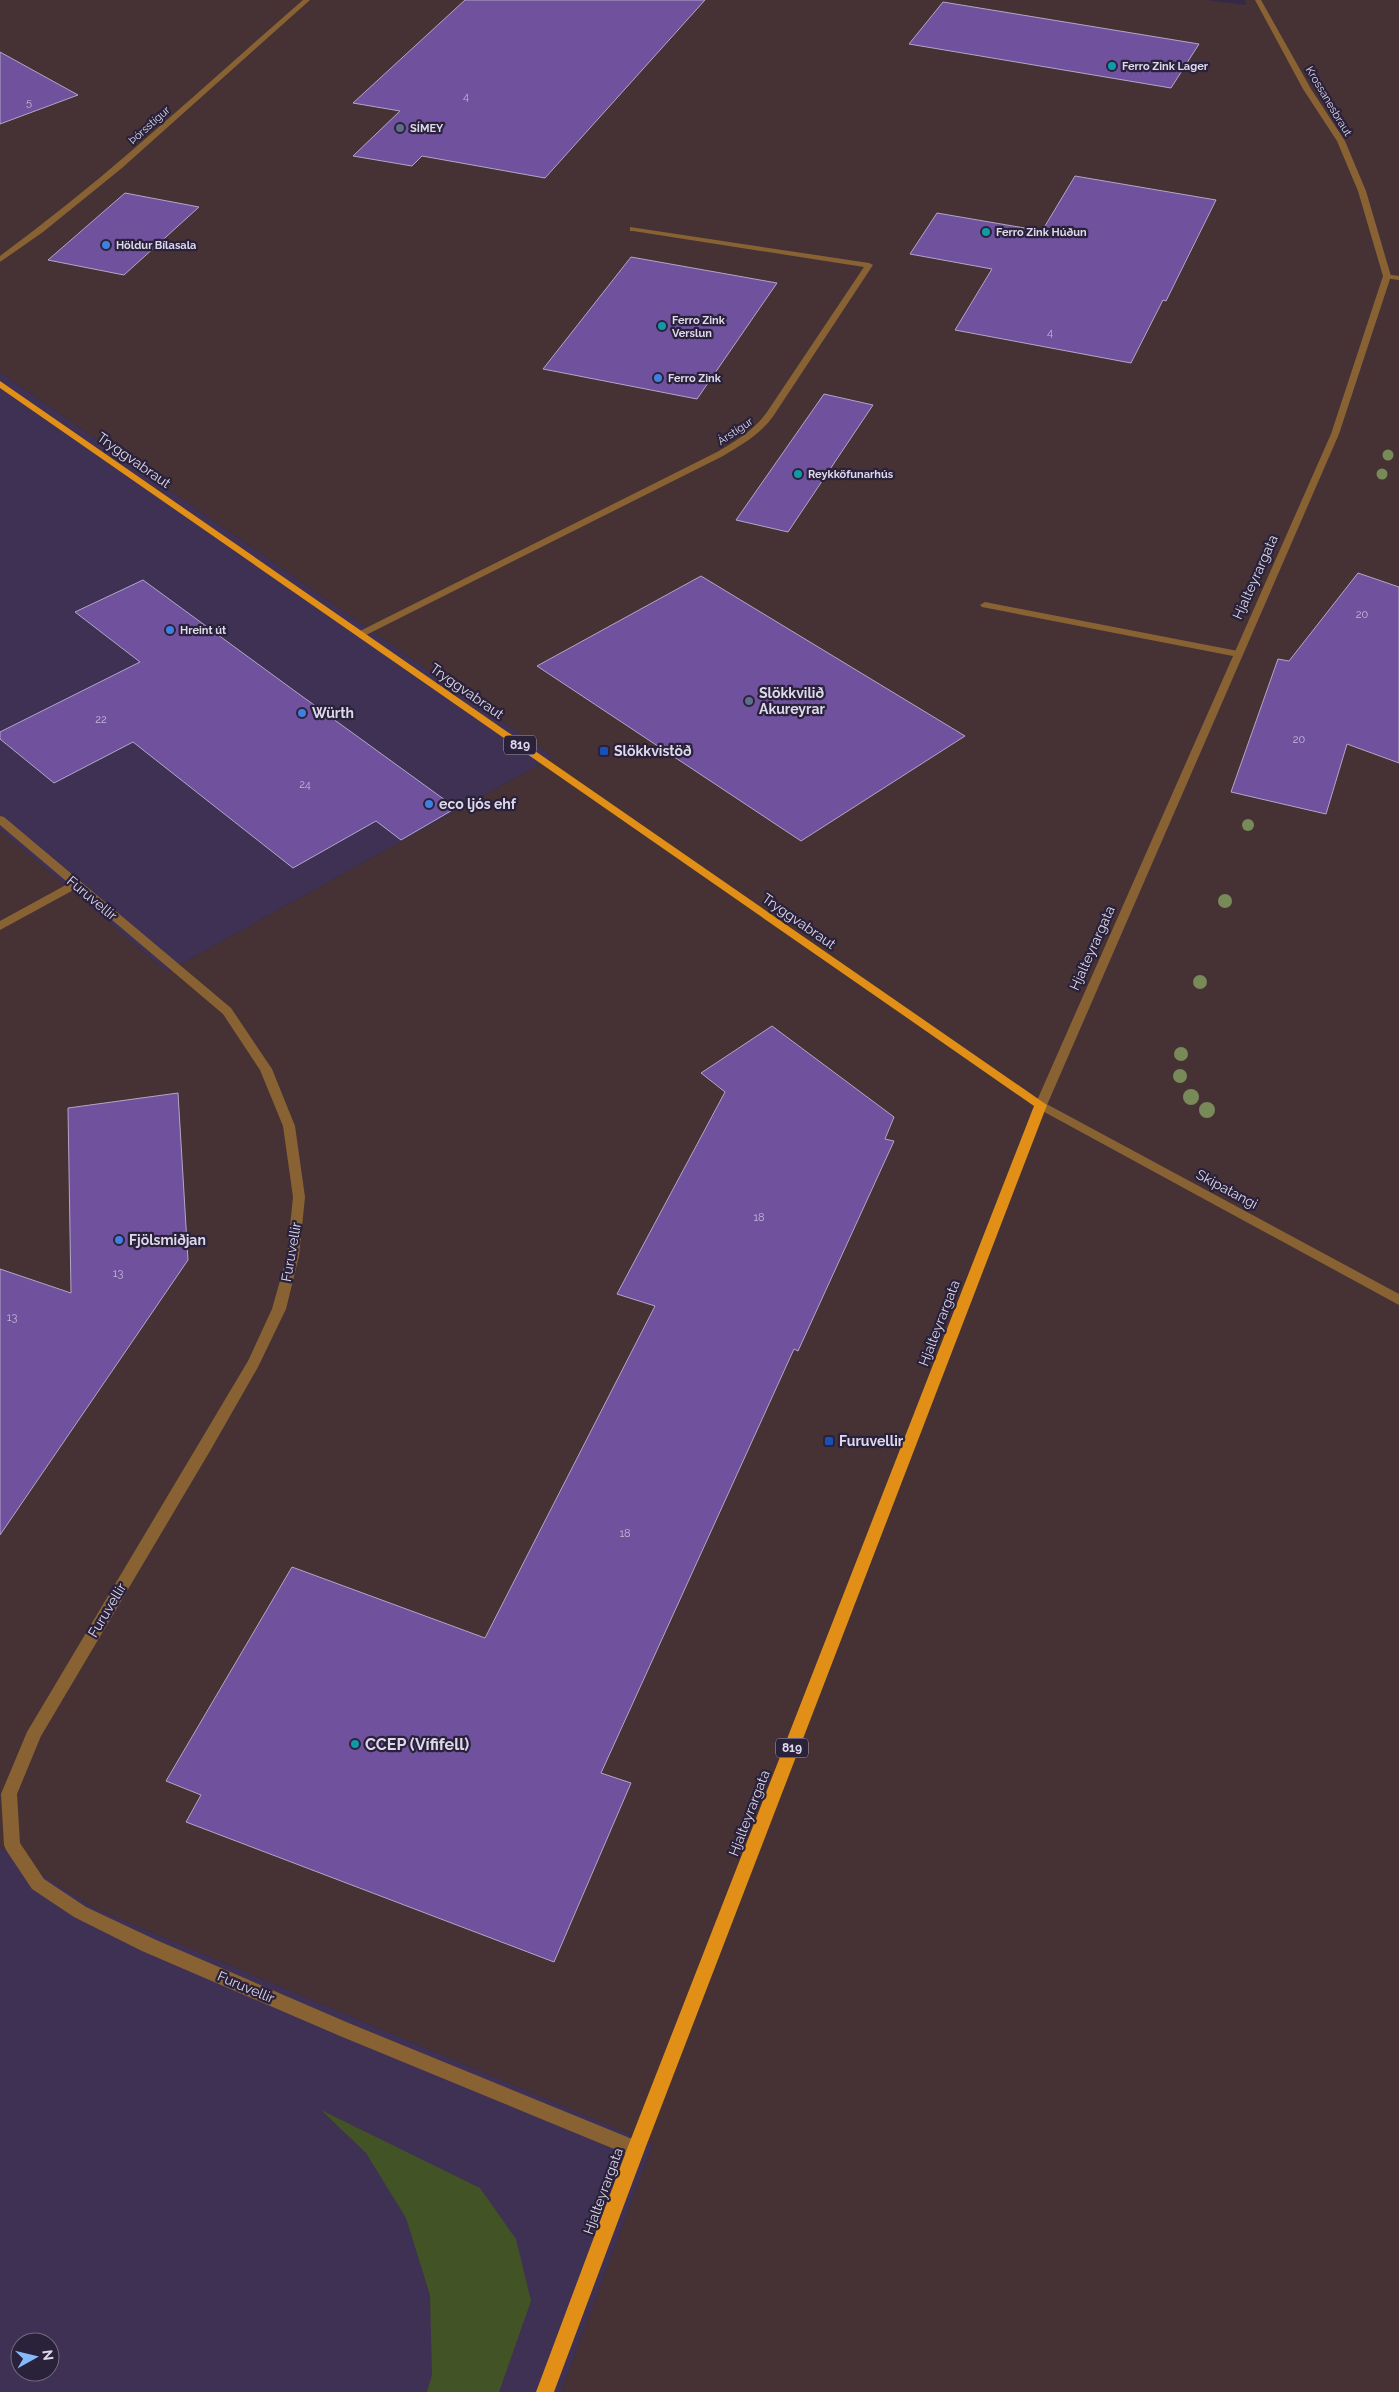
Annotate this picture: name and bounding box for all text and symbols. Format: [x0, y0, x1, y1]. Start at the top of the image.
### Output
marker: Ferro Zink Lager [1106, 60, 1118, 72]
place label: Ferro Zink Lager [1122, 60, 1209, 73]
street label: Krossanesbraut [1303, 64, 1355, 139]
house number: 4 [463, 90, 469, 103]
house number: 5 [26, 96, 32, 109]
street label: Þórsstígur [126, 103, 173, 147]
place label: SÍMEY [410, 121, 444, 135]
marker: SÍMEY [394, 122, 406, 134]
marker: Ferro Zink Húðun [980, 226, 992, 238]
place label: Ferro Zink Húðun [996, 226, 1087, 239]
marker: Höldur Bílasala [100, 239, 112, 251]
place label: Höldur Bílasala [116, 239, 196, 252]
place label: Ferro Zink Verslun [672, 314, 726, 340]
marker: Ferro Zink Verslun [656, 320, 668, 332]
house number: 4 [1047, 326, 1053, 339]
marker: Ferro Zink [652, 372, 664, 384]
place label: Ferro Zink [668, 372, 722, 385]
street label: Árstígur [715, 414, 756, 448]
street label: Tryggvabraut [94, 429, 174, 491]
marker: Reykköfunarhús [792, 468, 804, 480]
place label: Reykköfunarhús [808, 468, 894, 481]
street label: Hjalteyrargata [1229, 532, 1281, 622]
house number: 20 [1356, 608, 1368, 621]
marker: Hreint út [164, 624, 176, 636]
place label: Hreint út [180, 624, 227, 637]
street label: Tryggvabraut [427, 660, 507, 722]
place label: Slökkvilið Akureyrar [759, 685, 825, 717]
marker: Slökkvilið Akureyrar [743, 695, 755, 707]
place label: Würth [312, 705, 354, 721]
marker: Würth [296, 707, 308, 719]
house number: 22 [95, 713, 107, 726]
house number: 20 [1293, 733, 1305, 746]
road number: 819 [504, 736, 536, 754]
place label: Slökkvistöð [614, 743, 692, 759]
marker: Slökkvistöð [598, 745, 610, 757]
house number: 24 [299, 778, 311, 791]
place label: eco ljós ehf [439, 796, 517, 812]
marker: eco ljós ehf [423, 798, 435, 810]
street label: Furuvellir [64, 872, 120, 924]
street label: Tryggvabraut [759, 890, 839, 952]
street label: Hjalteyrargata [1066, 903, 1118, 993]
street label: Skipatangi [1193, 1166, 1261, 1212]
house number: 18 [753, 1211, 765, 1224]
street label: Furuvellir [278, 1221, 304, 1283]
place label: Fjölsmiðjan [129, 1232, 206, 1248]
marker: Fjölsmiðjan [113, 1234, 125, 1246]
house number: 13 [113, 1267, 123, 1280]
street label: Hjalteyrargata [915, 1278, 963, 1368]
house number: 13 [7, 1311, 17, 1324]
place label: Furuvellir [839, 1433, 904, 1449]
marker: Furuvellir [823, 1435, 835, 1447]
house number: 18 [619, 1527, 631, 1540]
street label: Furuvellir [85, 1580, 129, 1640]
place label: CCEP (Vífifell) [365, 1735, 469, 1754]
marker: CCEP (Vífifell) [349, 1738, 361, 1750]
road number: 819 [776, 1739, 808, 1758]
street label: Hjalteyrargata [725, 1768, 773, 1858]
street label: Furuvellir [215, 1968, 277, 2006]
street label: Hjalteyrargata [580, 2146, 626, 2236]
north arrow [10, 2332, 60, 2382]
text: N [39, 2349, 57, 2362]

